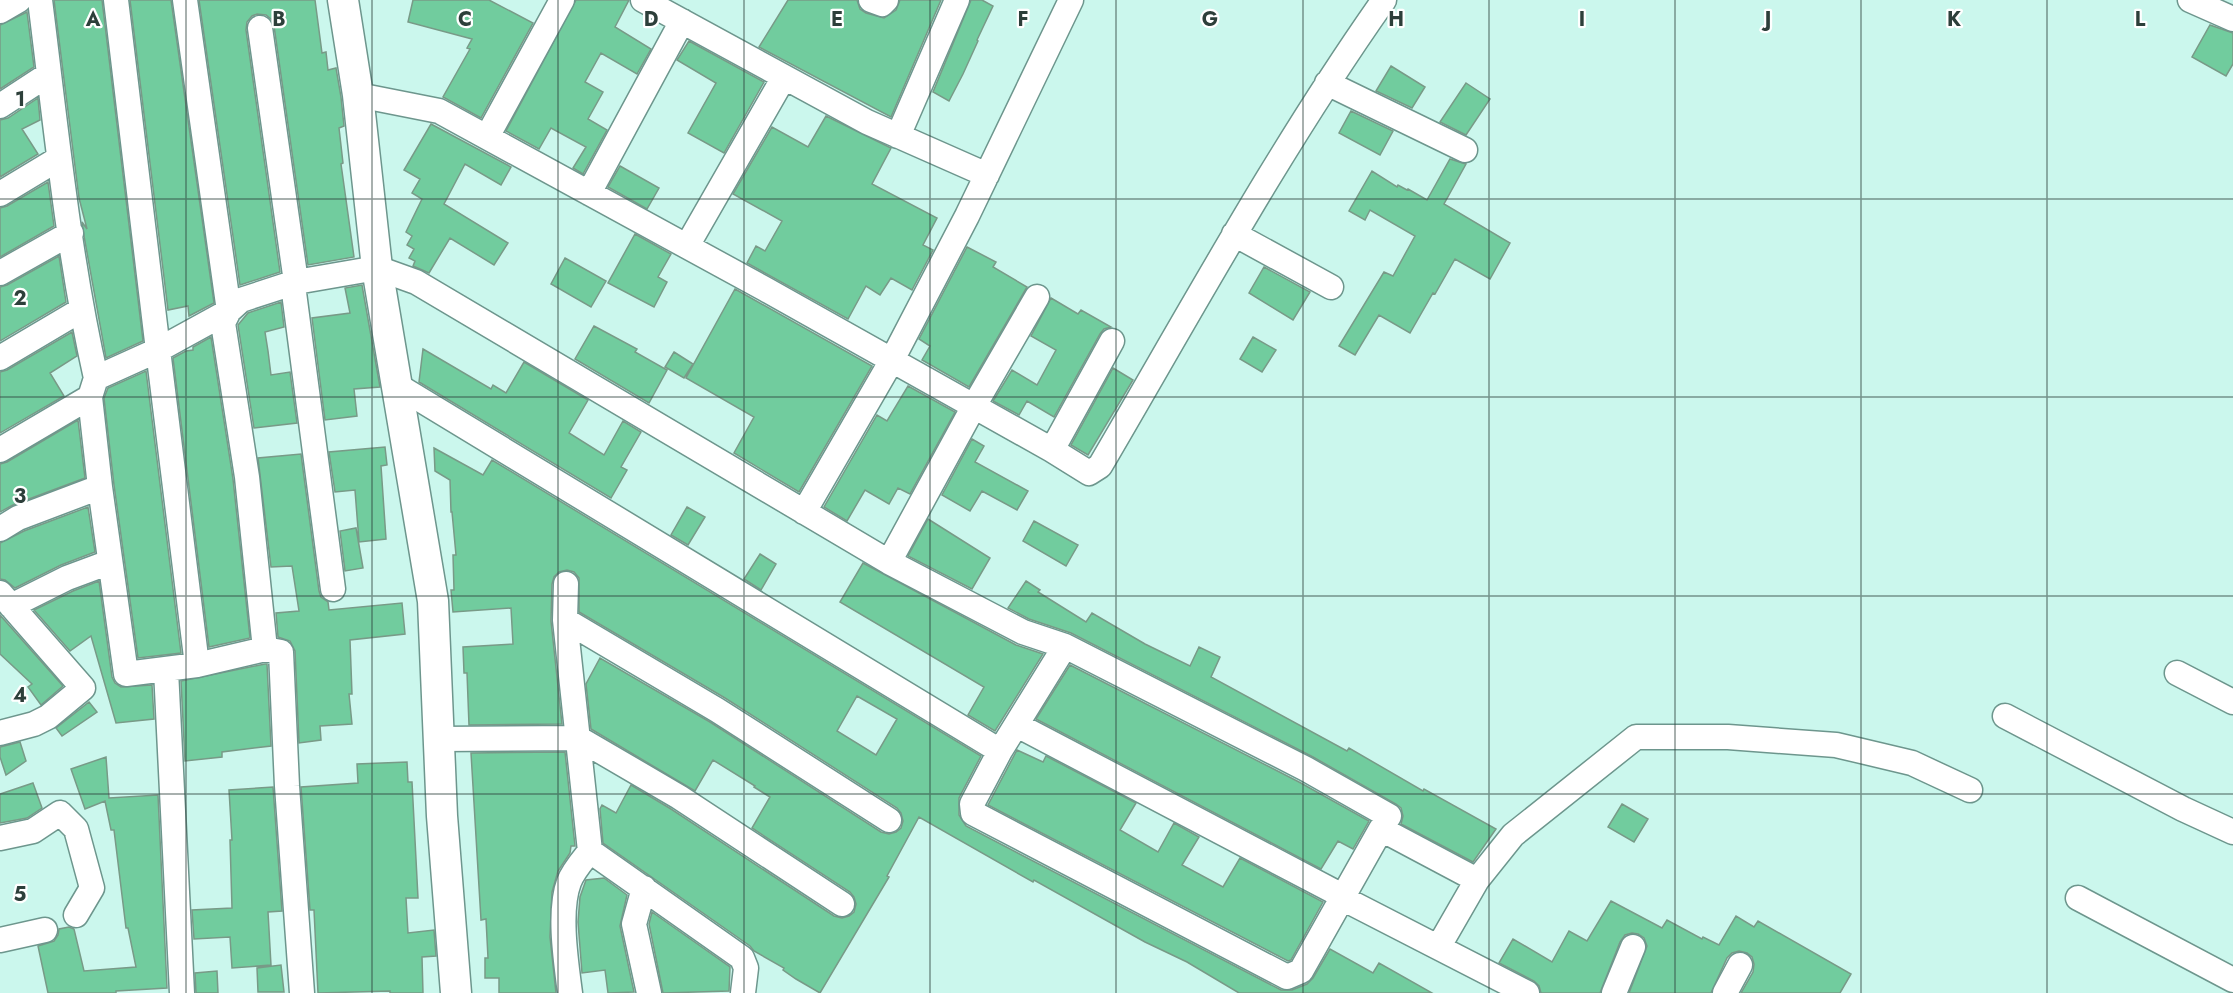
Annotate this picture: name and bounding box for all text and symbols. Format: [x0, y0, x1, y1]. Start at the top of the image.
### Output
text: A [85, 5, 101, 34]
text: B [272, 5, 286, 34]
text: C [458, 5, 472, 34]
text: D [644, 5, 658, 34]
text: E [831, 5, 843, 34]
text: F [1017, 5, 1029, 34]
text: G [1202, 5, 1218, 34]
text: H [1388, 5, 1404, 34]
text: I [1579, 5, 1585, 34]
text: J [1761, 5, 1771, 34]
text: K [1947, 5, 1961, 34]
text: L [2135, 5, 2146, 34]
text: 1 [15, 85, 25, 114]
text: 2 [13, 284, 27, 313]
text: 3 [14, 482, 26, 511]
text: 4 [13, 681, 27, 710]
text: 5 [14, 880, 27, 909]

